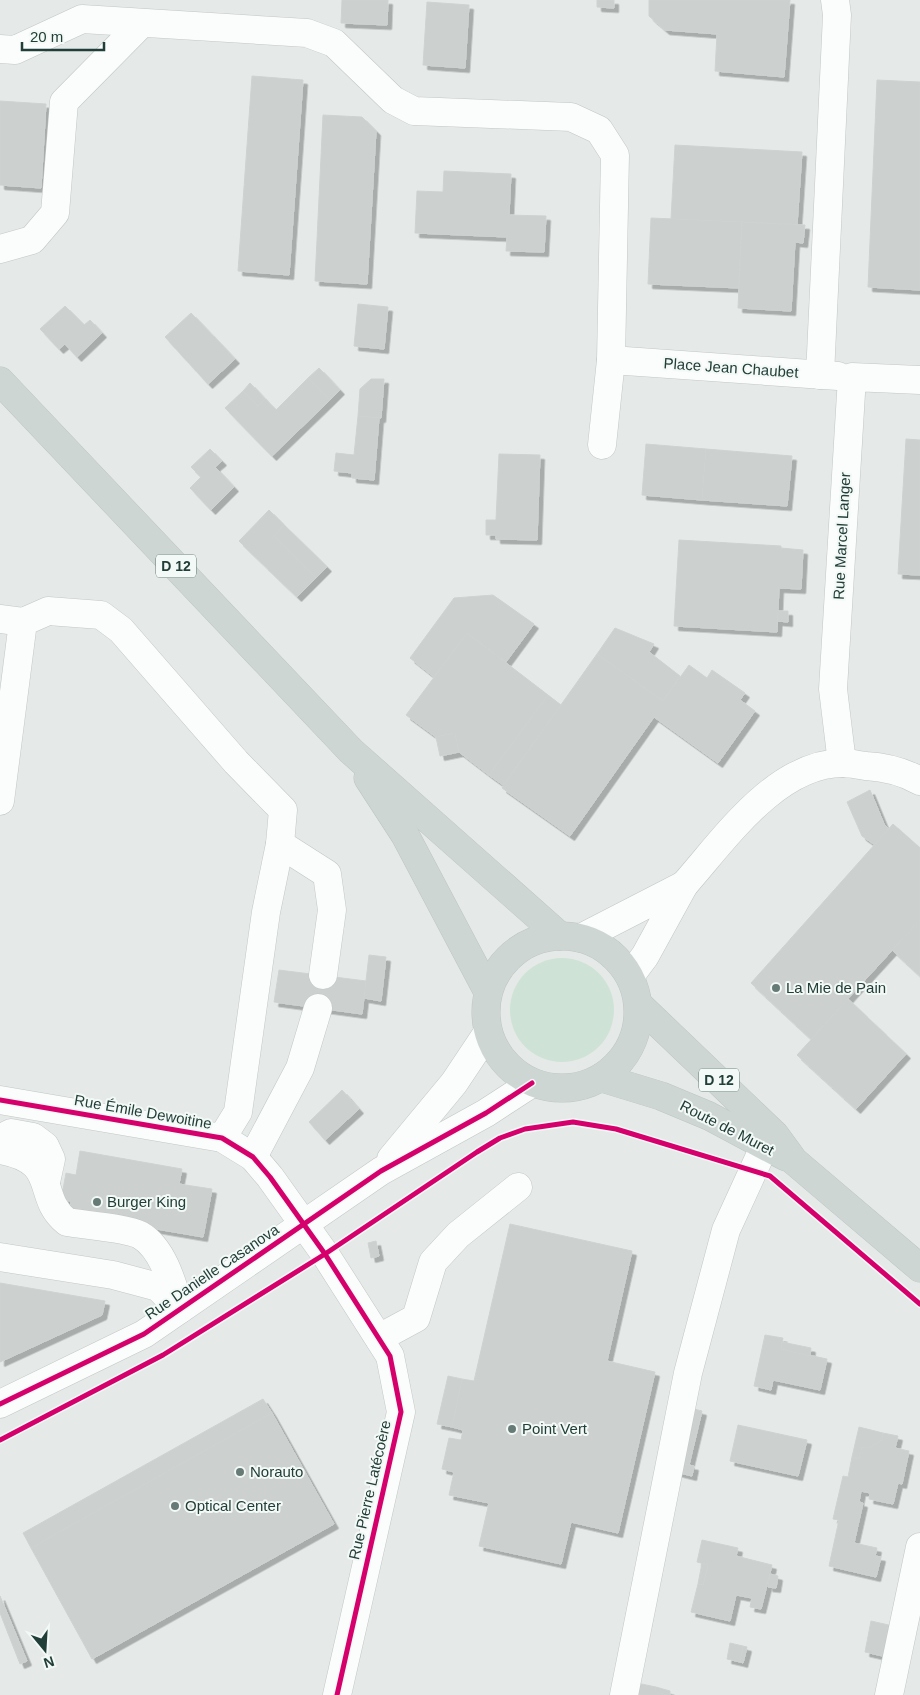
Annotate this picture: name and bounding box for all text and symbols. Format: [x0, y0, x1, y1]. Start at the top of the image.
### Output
scale bar [22, 20, 105, 52]
text: 20 m [30, 28, 63, 45]
street label: Place Jean Chaubet [663, 354, 800, 381]
street label: Rue Marcel Langer [830, 472, 853, 600]
road number: D 12 [156, 554, 196, 578]
place label: La Mie de Pain [786, 979, 886, 996]
marker: La Mie de Pain [770, 982, 782, 994]
road number: D 12 [699, 1068, 739, 1092]
street label: Rue Émile Dewoitine [73, 1091, 213, 1132]
street label: Route de Muret [677, 1097, 778, 1159]
place label: Burger King [107, 1193, 186, 1210]
marker: Burger King [91, 1196, 103, 1208]
street label: Rue Danielle Casanova [142, 1220, 282, 1323]
street label: Rue Pierre Latécoère [345, 1419, 394, 1561]
place label: Point Vert [522, 1420, 588, 1437]
marker: Point Vert [506, 1423, 518, 1435]
place label: Norauto [250, 1463, 303, 1480]
marker: Norauto [234, 1466, 246, 1478]
place label: Optical Center [185, 1497, 281, 1514]
marker: Optical Center [169, 1500, 181, 1512]
north arrow [20, 1625, 70, 1675]
text: N [42, 1653, 56, 1672]

